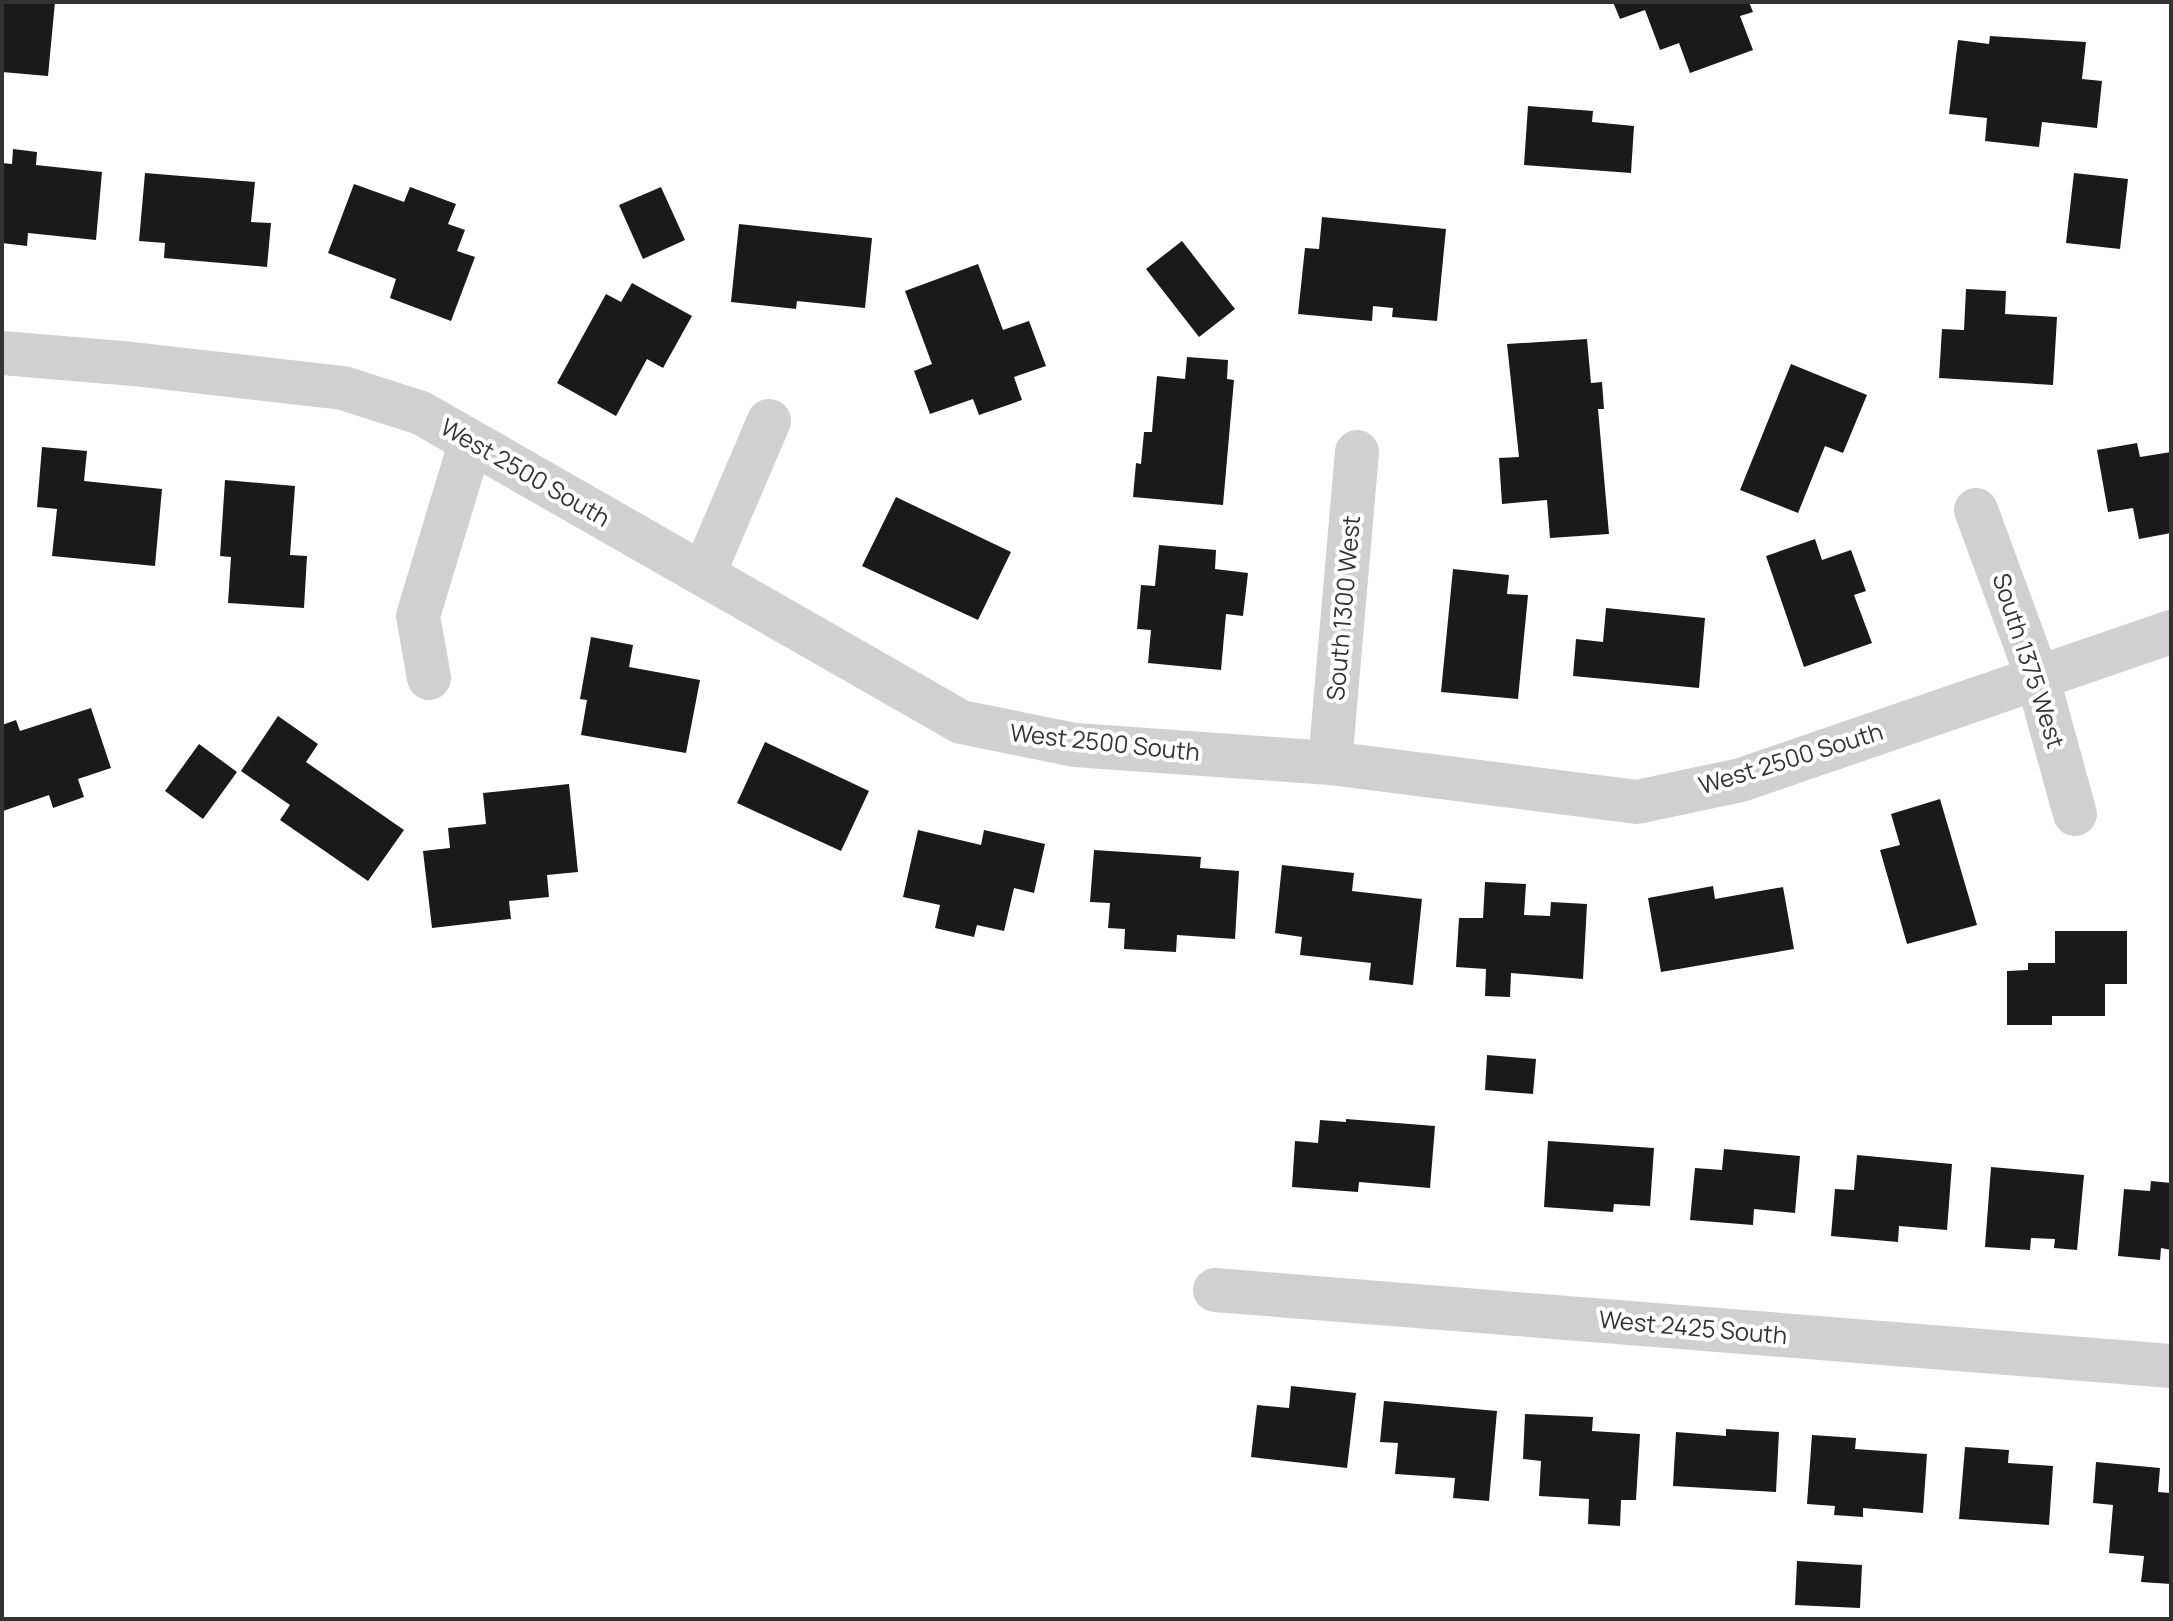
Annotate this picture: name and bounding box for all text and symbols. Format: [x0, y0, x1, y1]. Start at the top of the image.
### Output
street label: West 2500 South [435, 410, 617, 534]
street label: South 1300 West [1318, 514, 1367, 702]
street label: South 1375 West [1986, 569, 2073, 752]
street label: West 2500 South [1695, 714, 1887, 801]
street label: West 2500 South [1009, 715, 1202, 768]
street label: West 2425 South [1598, 1302, 1789, 1351]

